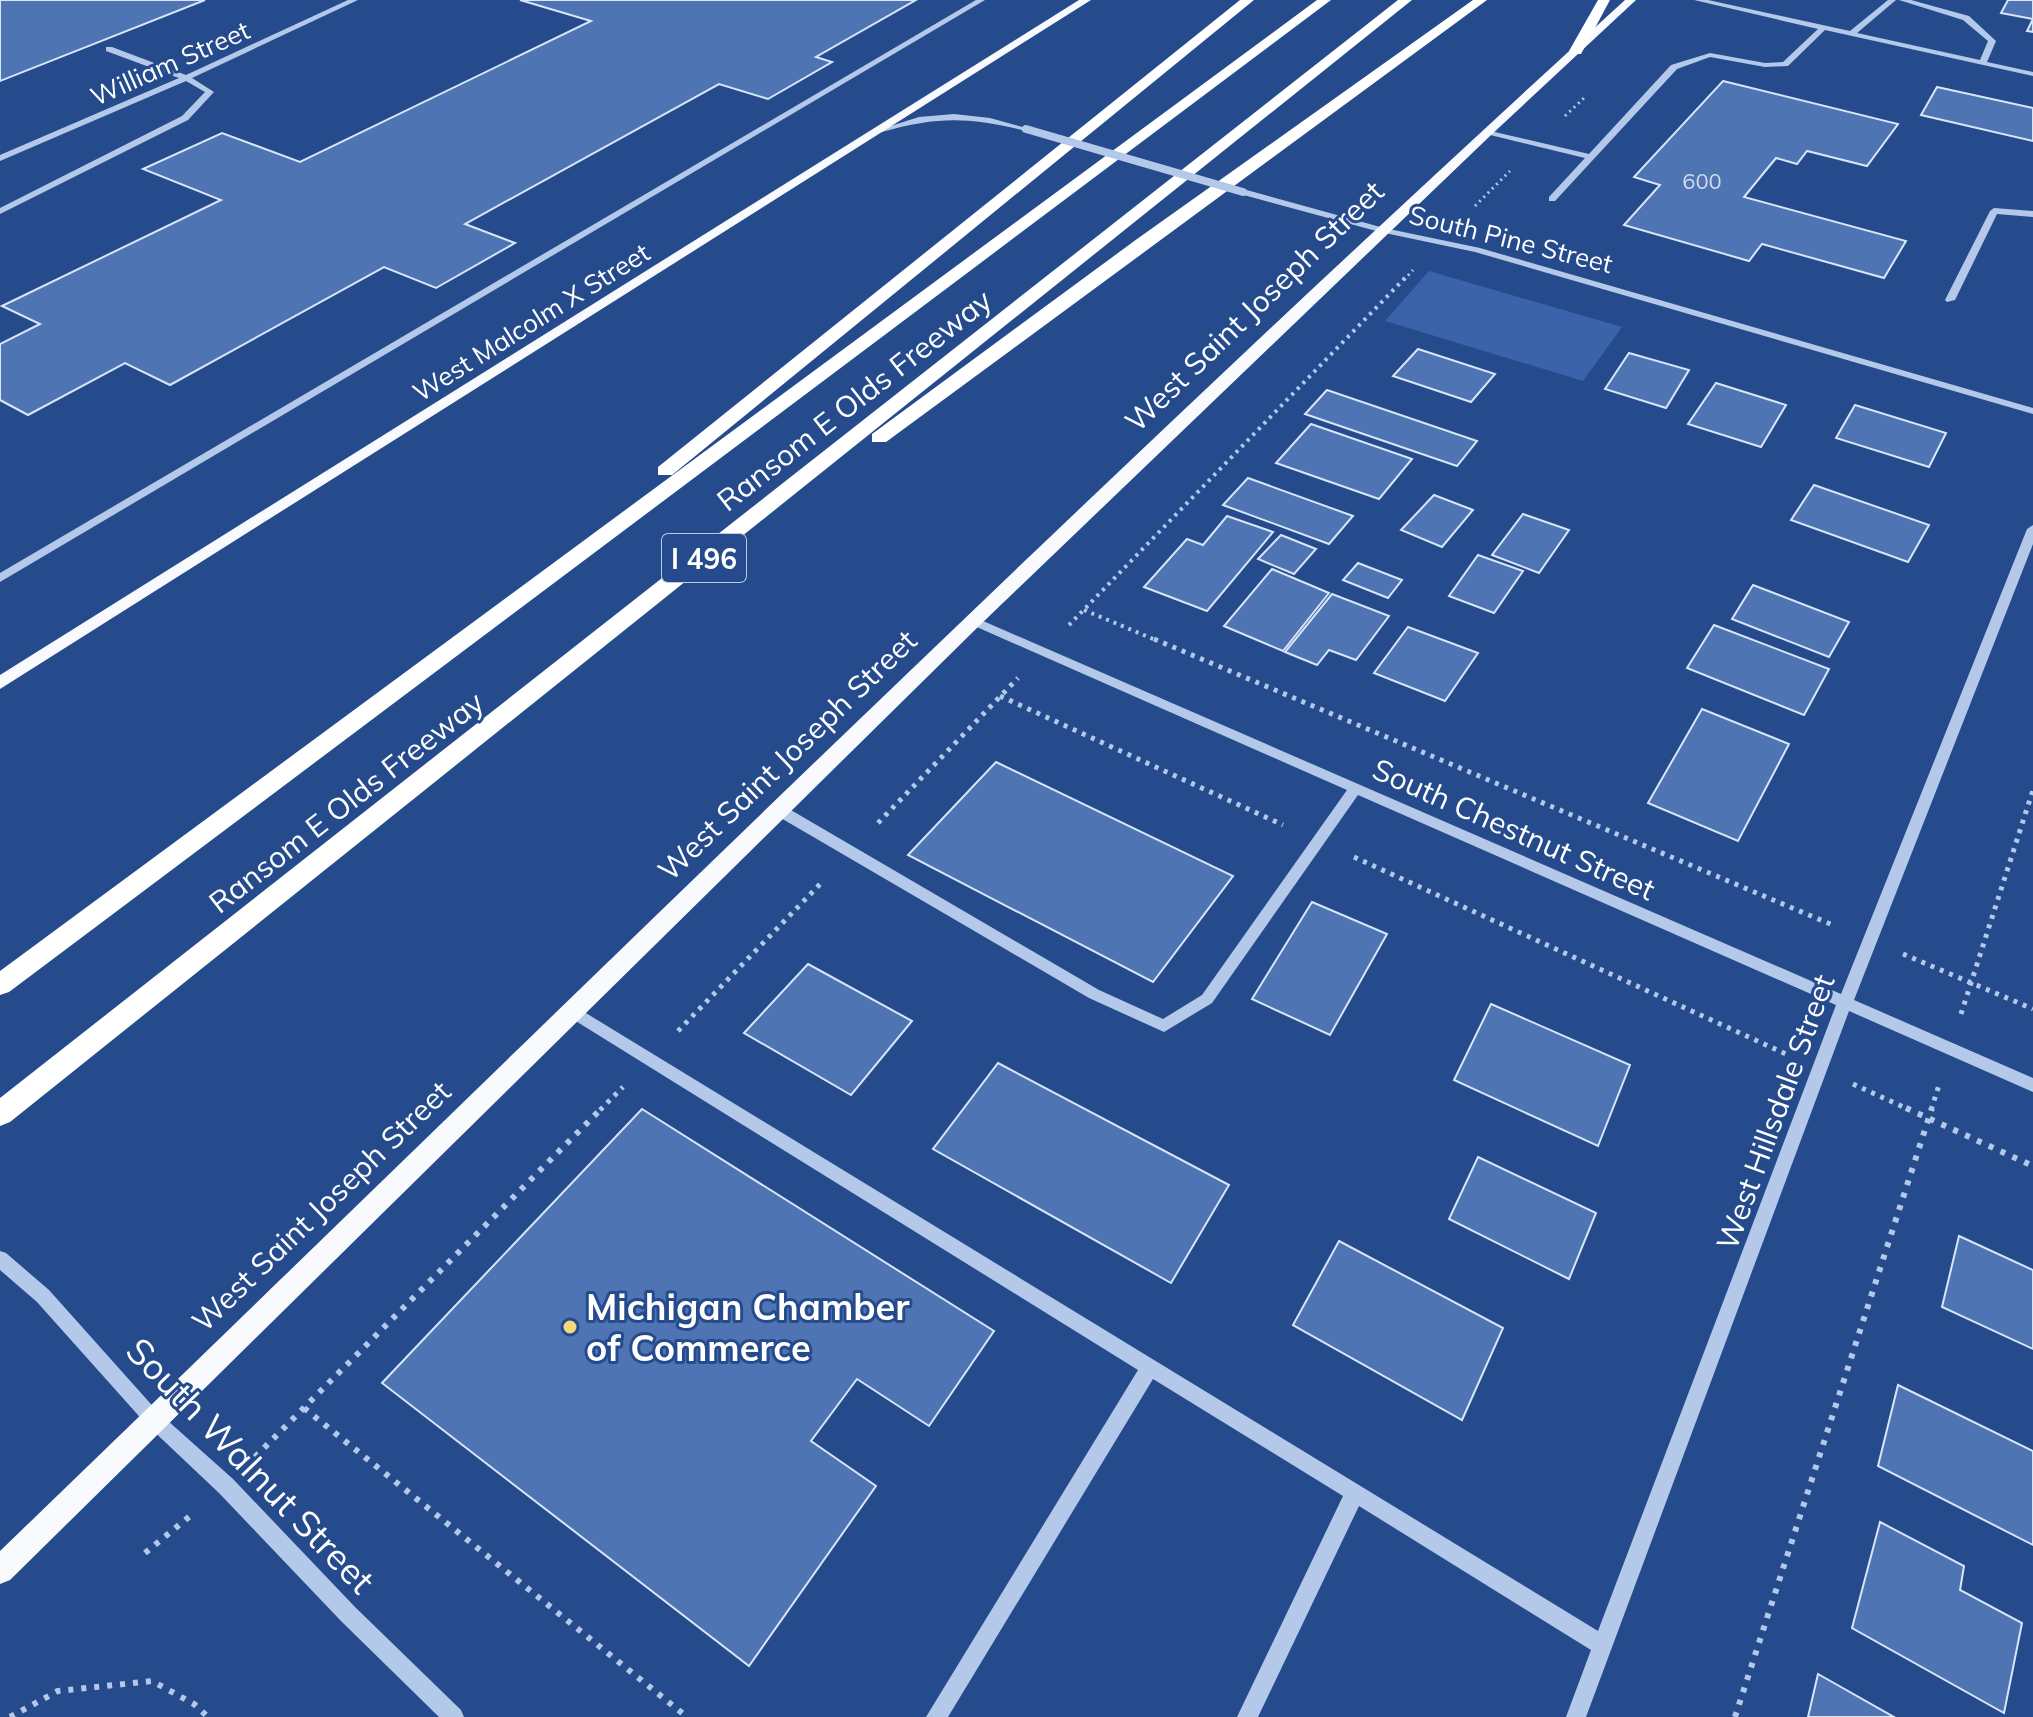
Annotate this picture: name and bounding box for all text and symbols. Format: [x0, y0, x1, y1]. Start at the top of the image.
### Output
street label: William Street [85, 13, 255, 113]
house number: 600 [1682, 167, 1722, 195]
street label: West Saint Joseph Street [1117, 172, 1391, 440]
street label: South Pine Street [1406, 198, 1616, 280]
street label: West Malcolm X Street [406, 236, 656, 408]
street label: Ransom E Olds Freeway [709, 281, 999, 519]
road number: I 496 [662, 534, 746, 582]
street label: West Saint Joseph Street [650, 621, 924, 889]
street label: Ransom E Olds Freeway [201, 683, 491, 921]
street label: South Chestnut Street [1367, 750, 1661, 908]
street label: West Hillsdale Street [1707, 969, 1843, 1255]
street label: West Saint Joseph Street [184, 1072, 458, 1340]
place label: Michigan Chamber of Commerce [586, 1284, 910, 1370]
marker: Michigan Chamber of Commerce [561, 1318, 579, 1336]
street label: South Walnut Street [117, 1328, 385, 1602]

